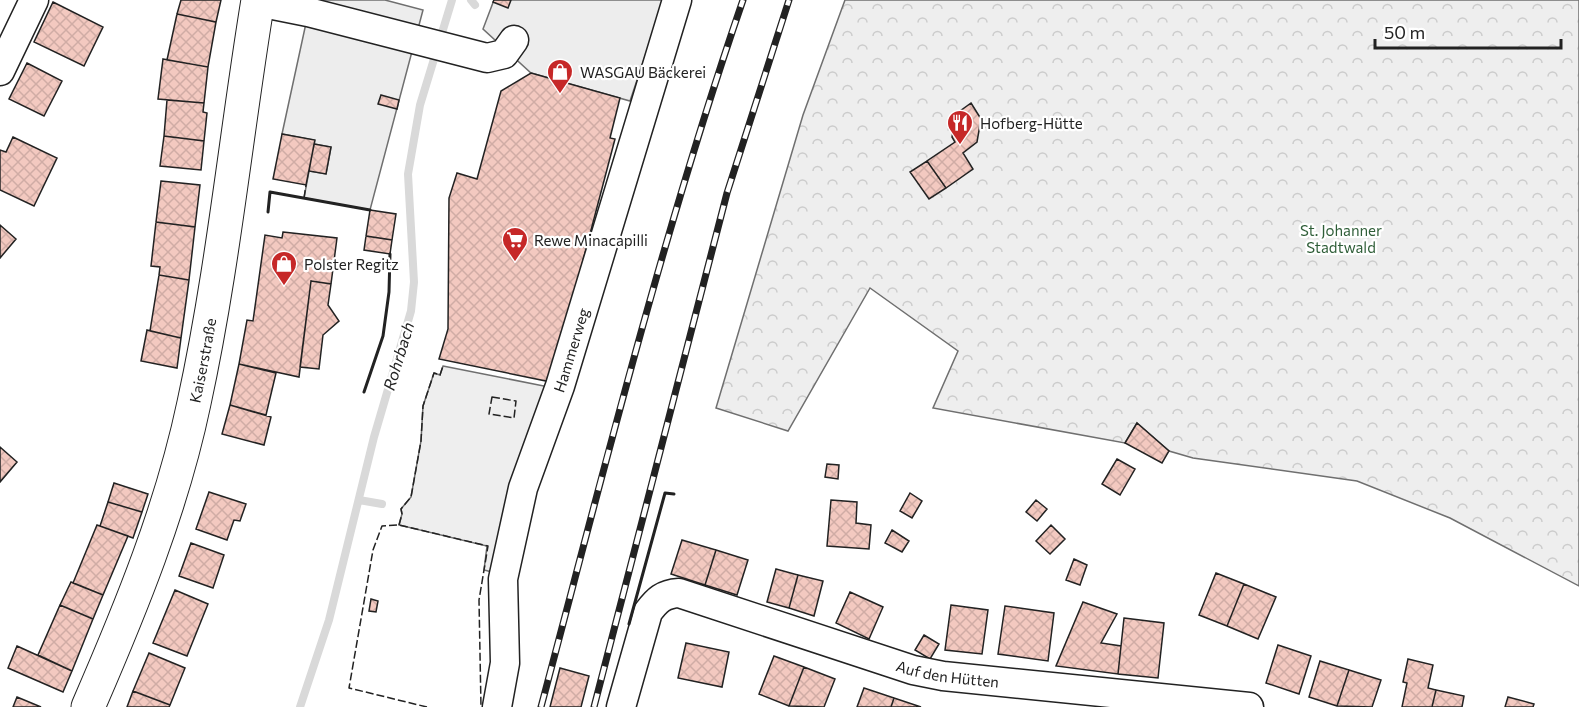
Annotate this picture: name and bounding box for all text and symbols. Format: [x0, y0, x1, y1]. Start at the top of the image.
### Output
scale bar [1375, 12, 1561, 50]
text: 50 m [1384, 21, 1425, 43]
shop icon: WASGAU Bäckerei [545, 57, 575, 95]
place label: WASGAU Bäckerei [580, 63, 706, 81]
restaurant icon: Hofberg-Hütte [945, 108, 975, 146]
place label: Hofberg-Hütte [980, 114, 1083, 132]
park label: St. Johanner Stadtwald [1300, 221, 1382, 256]
supermarket icon: Rewe Minacapilli [500, 225, 530, 263]
place label: Rewe Minacapilli [534, 231, 648, 249]
shop icon: Polster Regitz [269, 249, 299, 287]
place label: Polster Regitz [304, 255, 399, 273]
street label: Hammerweg [550, 306, 592, 395]
street label: Kaiserstraße [185, 317, 219, 404]
water label: Rohrbach [379, 320, 417, 392]
street label: Auf den Hütten [894, 656, 1000, 691]

